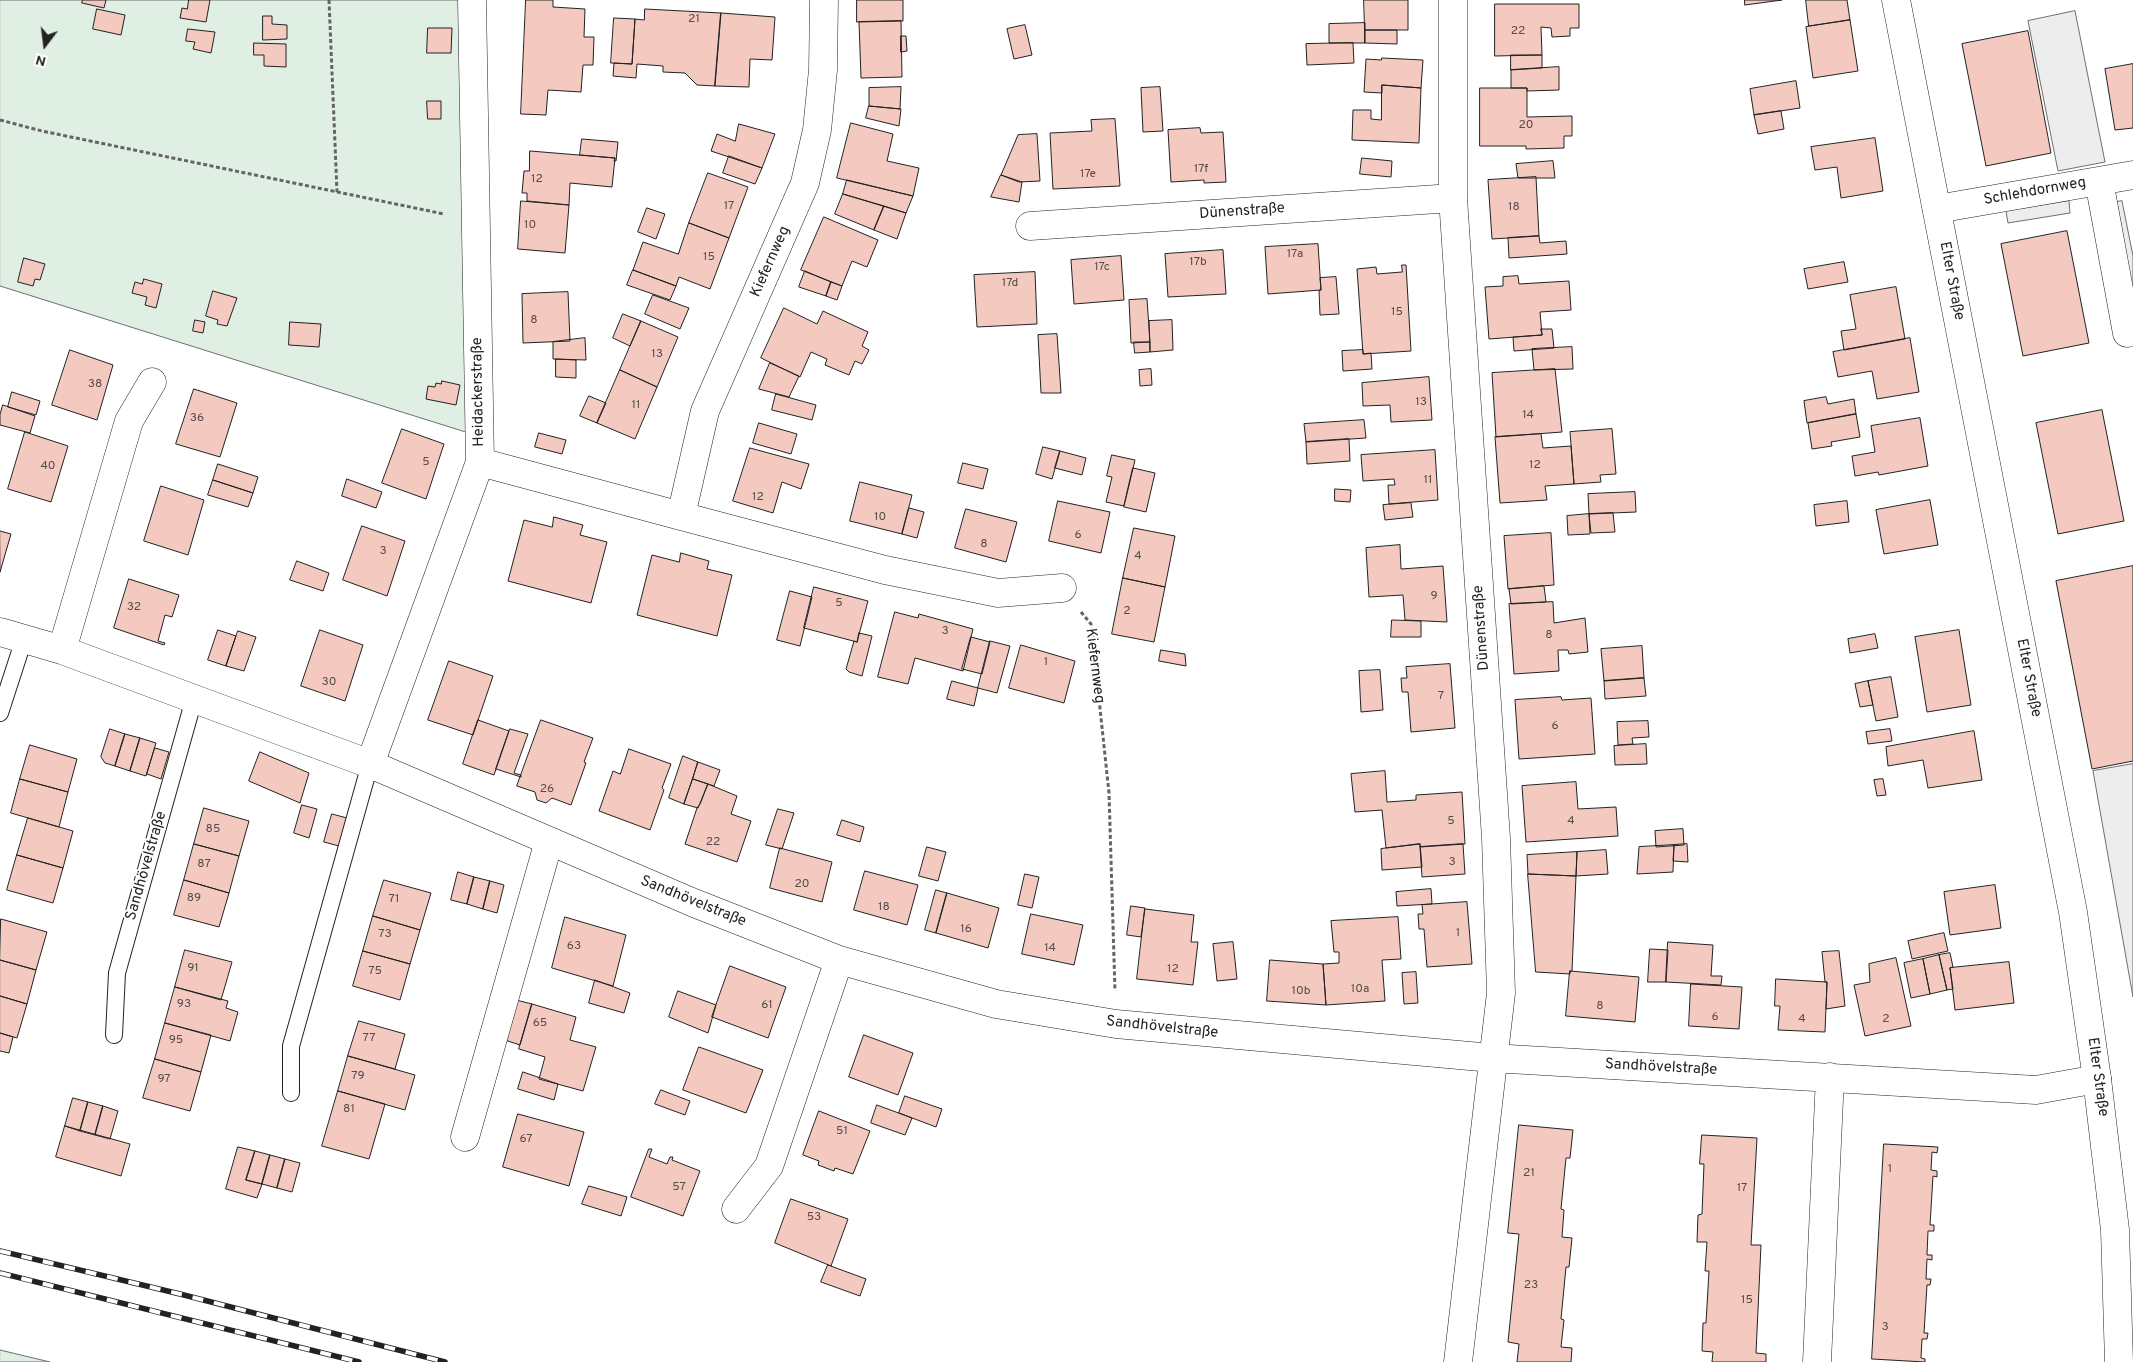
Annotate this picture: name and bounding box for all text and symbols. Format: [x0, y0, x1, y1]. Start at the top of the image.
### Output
house number: 21 [688, 13, 700, 27]
north arrow [20, 20, 70, 70]
house number: 22 [1511, 25, 1525, 39]
text: N [34, 50, 48, 69]
house number: 20 [1518, 119, 1534, 133]
house number: 17f [1194, 163, 1208, 177]
house number: 17e [1080, 168, 1096, 182]
house number: 12 [531, 173, 543, 187]
street label: Schlehdornweg [1982, 174, 2088, 210]
house number: 17 [724, 200, 734, 214]
street label: Dünenstraße [1199, 200, 1285, 224]
house number: 18 [1508, 201, 1520, 215]
house number: 10 [524, 219, 536, 233]
street label: Kiefernweg [747, 224, 795, 300]
street label: Elter Straße [1935, 240, 1967, 322]
house number: 17a [1287, 248, 1303, 262]
house number: 15 [703, 251, 715, 265]
house number: 17b [1189, 256, 1207, 270]
house number: 17c [1094, 261, 1110, 275]
house number: 17d [1002, 277, 1018, 291]
house number: 15 [1391, 306, 1403, 320]
house number: 8 [530, 314, 538, 328]
street label: Heidackerstraße [469, 337, 489, 447]
house number: 13 [651, 348, 663, 362]
house number: 38 [88, 378, 102, 392]
house number: 13 [1415, 396, 1427, 410]
house number: 11 [632, 399, 640, 413]
house number: 14 [1522, 409, 1534, 423]
house number: 36 [190, 412, 204, 426]
house number: 5 [422, 456, 430, 470]
house number: 12 [1529, 459, 1541, 473]
house number: 40 [40, 460, 56, 474]
house number: 11 [1424, 474, 1432, 488]
house number: 12 [752, 491, 764, 505]
house number: 10 [874, 511, 886, 525]
house number: 6 [1074, 529, 1082, 543]
house number: 8 [980, 538, 988, 552]
house number: 3 [379, 545, 387, 559]
house number: 4 [1134, 550, 1142, 564]
street label: Dünenstraße [1470, 585, 1494, 671]
house number: 9 [1430, 590, 1438, 604]
house number: 5 [835, 597, 843, 611]
house number: 32 [127, 601, 141, 615]
house number: 2 [1123, 605, 1131, 619]
house number: 3 [941, 625, 949, 639]
street label: Kiefernweg [1080, 627, 1108, 705]
house number: 8 [1545, 629, 1553, 643]
street label: Elter Straße [2012, 637, 2044, 719]
house number: 1 [1044, 656, 1048, 670]
house number: 30 [322, 676, 336, 690]
house number: 7 [1438, 690, 1444, 704]
house number: 6 [1551, 720, 1559, 734]
house number: 26 [540, 783, 554, 797]
street label: Sandhövelstraße [123, 809, 171, 923]
house number: 5 [1447, 815, 1455, 829]
house number: 4 [1567, 815, 1575, 829]
house number: 85 [206, 823, 220, 837]
house number: 22 [706, 836, 720, 850]
house number: 3 [1448, 856, 1456, 870]
house number: 87 [197, 858, 211, 872]
street label: Sandhövelstraße [637, 873, 749, 931]
house number: 20 [794, 878, 810, 892]
house number: 89 [187, 892, 201, 906]
house number: 71 [389, 893, 399, 907]
house number: 18 [878, 901, 890, 915]
house number: 16 [960, 923, 972, 937]
house number: 1 [1456, 927, 1460, 941]
house number: 73 [378, 928, 392, 942]
house number: 63 [567, 940, 581, 954]
house number: 14 [1044, 942, 1056, 956]
house number: 91 [187, 962, 199, 976]
house number: 12 [1167, 963, 1179, 977]
house number: 75 [368, 965, 382, 979]
house number: 10a [1351, 983, 1369, 997]
house number: 10b [1292, 985, 1310, 999]
house number: 93 [177, 998, 191, 1012]
house number: 61 [761, 999, 773, 1013]
house number: 8 [1596, 1000, 1604, 1014]
house number: 6 [1711, 1011, 1719, 1025]
street label: Sandhövelstraße [1105, 1013, 1219, 1043]
house number: 4 [1798, 1013, 1806, 1027]
house number: 2 [1882, 1013, 1890, 1027]
house number: 65 [533, 1017, 547, 1031]
house number: 77 [363, 1032, 375, 1046]
house number: 95 [169, 1034, 183, 1048]
street label: Elter Straße [2083, 1036, 2111, 1118]
street label: Sandhövelstraße [1604, 1056, 1718, 1080]
house number: 79 [351, 1070, 365, 1084]
house number: 97 [157, 1073, 171, 1087]
house number: 81 [343, 1103, 355, 1117]
house number: 51 [836, 1125, 848, 1139]
house number: 67 [519, 1133, 533, 1147]
house number: 1 [1888, 1163, 1892, 1177]
house number: 21 [1523, 1167, 1535, 1181]
house number: 57 [672, 1181, 686, 1195]
house number: 17 [1737, 1182, 1747, 1196]
house number: 53 [807, 1211, 821, 1225]
house number: 23 [1524, 1279, 1538, 1293]
house number: 15 [1741, 1294, 1753, 1308]
house number: 3 [1881, 1321, 1889, 1335]

